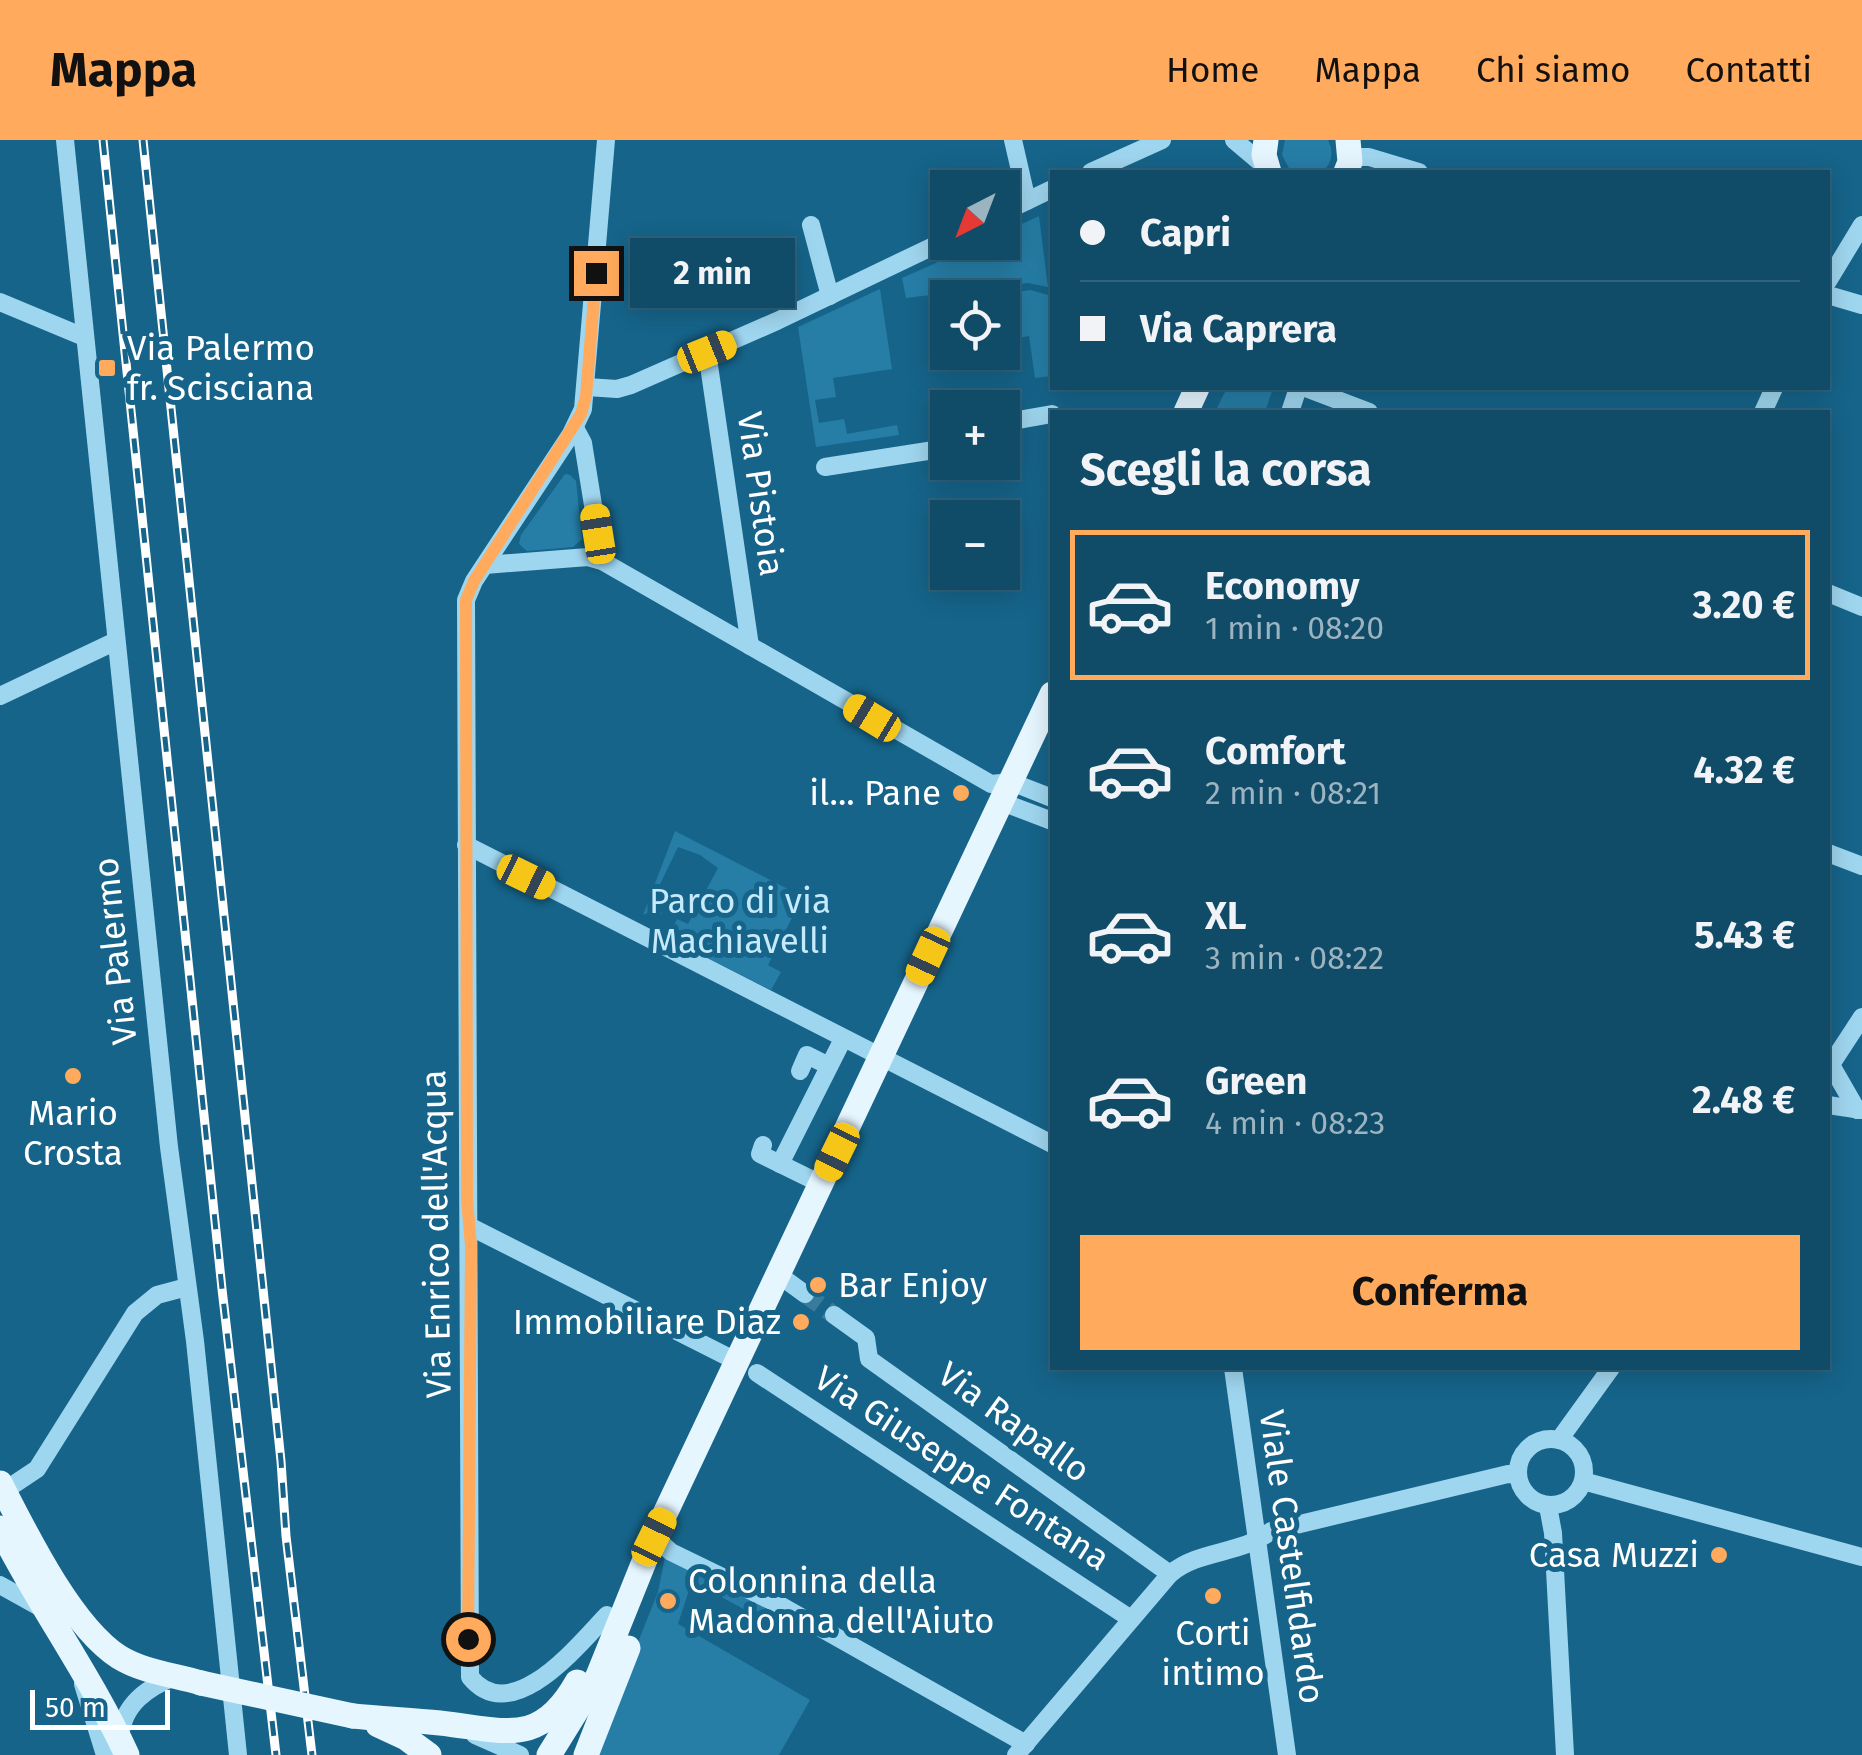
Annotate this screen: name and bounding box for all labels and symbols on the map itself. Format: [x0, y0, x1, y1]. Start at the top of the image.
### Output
north arrow [930, 170, 1020, 260]
callout: 2 min [631, 238, 796, 308]
route end [574, 251, 619, 296]
place label: Via Palermo fr. Scisciana [127, 327, 315, 409]
car [674, 327, 740, 377]
marker: Via Palermo fr. Scisciana [96, 357, 118, 379]
street label: Via Pistoia [729, 409, 793, 579]
car [578, 502, 618, 566]
car [839, 690, 905, 746]
place label: il... Pane [809, 772, 941, 814]
marker: il... Pane [950, 782, 972, 804]
car [492, 850, 560, 904]
street label: Via Palermo [84, 855, 146, 1047]
park label: Parco di via Machiavelli [649, 880, 831, 962]
car [902, 922, 954, 990]
marker: Mario Crosta [62, 1065, 84, 1087]
street label: Via Enrico dell'Acqua [412, 1069, 460, 1399]
place label: Mario Crosta [23, 1092, 123, 1174]
car [810, 1118, 864, 1186]
place label: Bar Enjoy [838, 1264, 987, 1306]
marker: Bar Enjoy [807, 1274, 829, 1296]
place label: Immobiliare Diaz [513, 1301, 781, 1343]
marker: Immobiliare Diaz [790, 1311, 812, 1333]
street label: Via Rapallo [930, 1353, 1098, 1491]
street label: Via Giuseppe Fontana [807, 1357, 1117, 1579]
street label: Viale Castelfidardo [1251, 1407, 1333, 1707]
car [627, 1503, 681, 1571]
place label: Casa Muzzi [1529, 1534, 1699, 1576]
marker: Casa Muzzi [1708, 1544, 1730, 1566]
place label: Colonnina della Madonna dell'Aiuto [688, 1560, 994, 1642]
marker: Corti intimo [1202, 1585, 1224, 1607]
marker: Colonnina della Madonna dell'Aiuto [657, 1590, 679, 1612]
place label: Corti intimo [1161, 1612, 1265, 1694]
route start [446, 1617, 491, 1662]
scale bar [30, 1685, 170, 1730]

